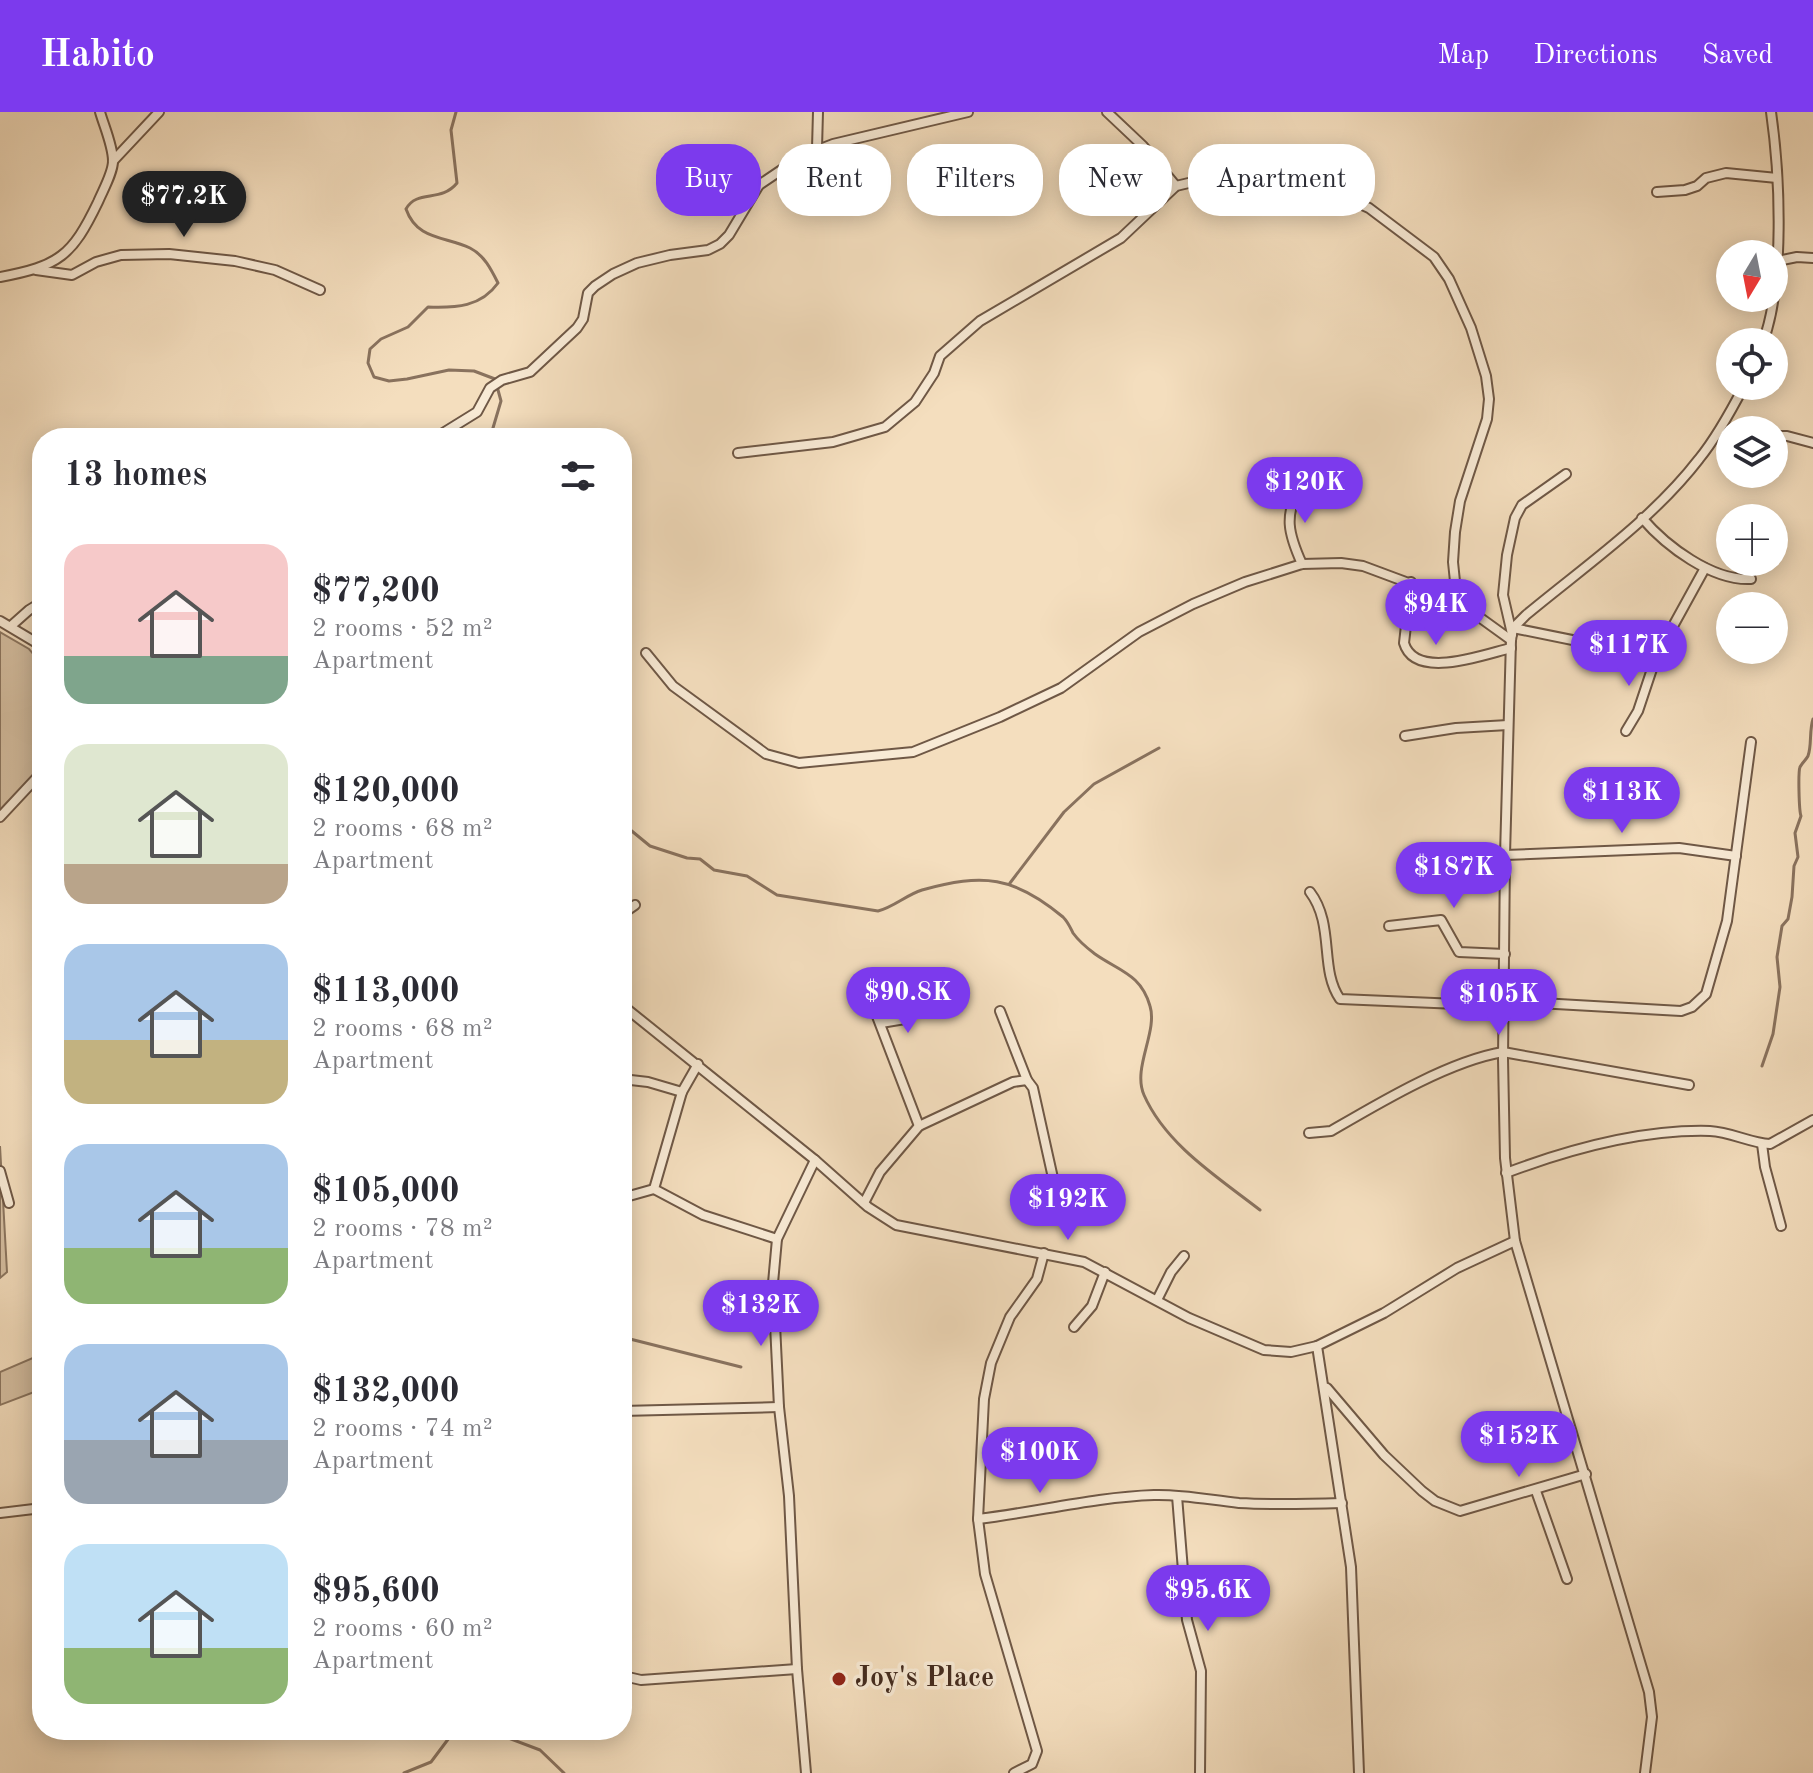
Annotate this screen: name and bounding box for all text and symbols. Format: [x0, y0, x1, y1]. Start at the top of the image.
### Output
text: Habito [40, 37, 155, 75]
text: Map [1437, 42, 1489, 70]
text: Directions [1533, 42, 1658, 70]
text: Saved [1702, 42, 1773, 70]
chip: Buy [656, 144, 761, 216]
chip: Rent [777, 144, 891, 216]
chip: Filters [907, 144, 1043, 216]
chip: New [1059, 144, 1172, 216]
chip: Apartment [1188, 144, 1375, 216]
pin: $77.2K [119, 171, 249, 239]
text: $77.2K [140, 184, 228, 210]
north arrow [1716, 240, 1788, 312]
map controls [1716, 240, 1788, 664]
button: locate [1716, 328, 1788, 400]
button: layers [1716, 416, 1788, 488]
icon: filters [556, 454, 600, 498]
pin: $120K [1249, 457, 1361, 525]
text: 13 homes [64, 459, 207, 493]
text: $120K [1265, 470, 1345, 496]
button: + [1716, 504, 1788, 576]
text: $77,200 [312, 575, 440, 609]
icon: home [128, 576, 224, 672]
pin: $94K [1389, 579, 1483, 647]
text: $94K [1403, 592, 1469, 618]
button: − [1716, 592, 1788, 664]
text: 2 rooms · 52 m² [312, 616, 493, 642]
pin: $117K [1573, 620, 1685, 688]
text: $117K [1589, 633, 1669, 659]
text: Apartment [312, 648, 434, 674]
pin: $113K [1566, 767, 1678, 835]
text: $120,000 [312, 775, 460, 809]
icon: home [128, 776, 224, 872]
text: $113K [1582, 780, 1662, 806]
text: 2 rooms · 68 m² [312, 816, 493, 842]
pin: $187K [1398, 842, 1510, 910]
text: Apartment [312, 848, 434, 874]
text: $187K [1414, 855, 1494, 881]
pin: $90.8K [843, 967, 973, 1035]
pin: $105K [1443, 969, 1555, 1037]
text: $113,000 [312, 975, 460, 1009]
icon: home [128, 976, 224, 1072]
text: $90.8K [864, 980, 952, 1006]
text: $105K [1459, 982, 1539, 1008]
text: 2 rooms · 68 m² [312, 1016, 493, 1042]
text: Apartment [312, 1048, 434, 1074]
pin: $192K [1012, 1174, 1124, 1242]
text: $105,000 [312, 1175, 460, 1209]
icon: home [128, 1176, 224, 1272]
text: $192K [1028, 1187, 1108, 1213]
text: 2 rooms · 78 m² [312, 1216, 493, 1242]
text: Apartment [312, 1248, 434, 1274]
pin: $132K [705, 1280, 817, 1348]
text: $132K [721, 1293, 801, 1319]
text: $132,000 [312, 1375, 460, 1409]
icon: home [128, 1376, 224, 1472]
pin: $152K [1463, 1411, 1575, 1479]
text: 2 rooms · 74 m² [312, 1416, 493, 1442]
text: $152K [1479, 1424, 1559, 1450]
pin: $100K [984, 1427, 1096, 1495]
text: $100K [1000, 1440, 1080, 1466]
text: Apartment [312, 1448, 434, 1474]
pin: $95.6K [1143, 1565, 1273, 1633]
text: $95,600 [312, 1575, 440, 1609]
icon: home [128, 1576, 224, 1672]
text: $95.6K [1164, 1578, 1252, 1604]
text: 2 rooms · 60 m² [312, 1616, 493, 1642]
text: Apartment [312, 1648, 434, 1674]
place label: Joy's Place [855, 1665, 994, 1693]
marker: Joy's Place [830, 1670, 848, 1688]

